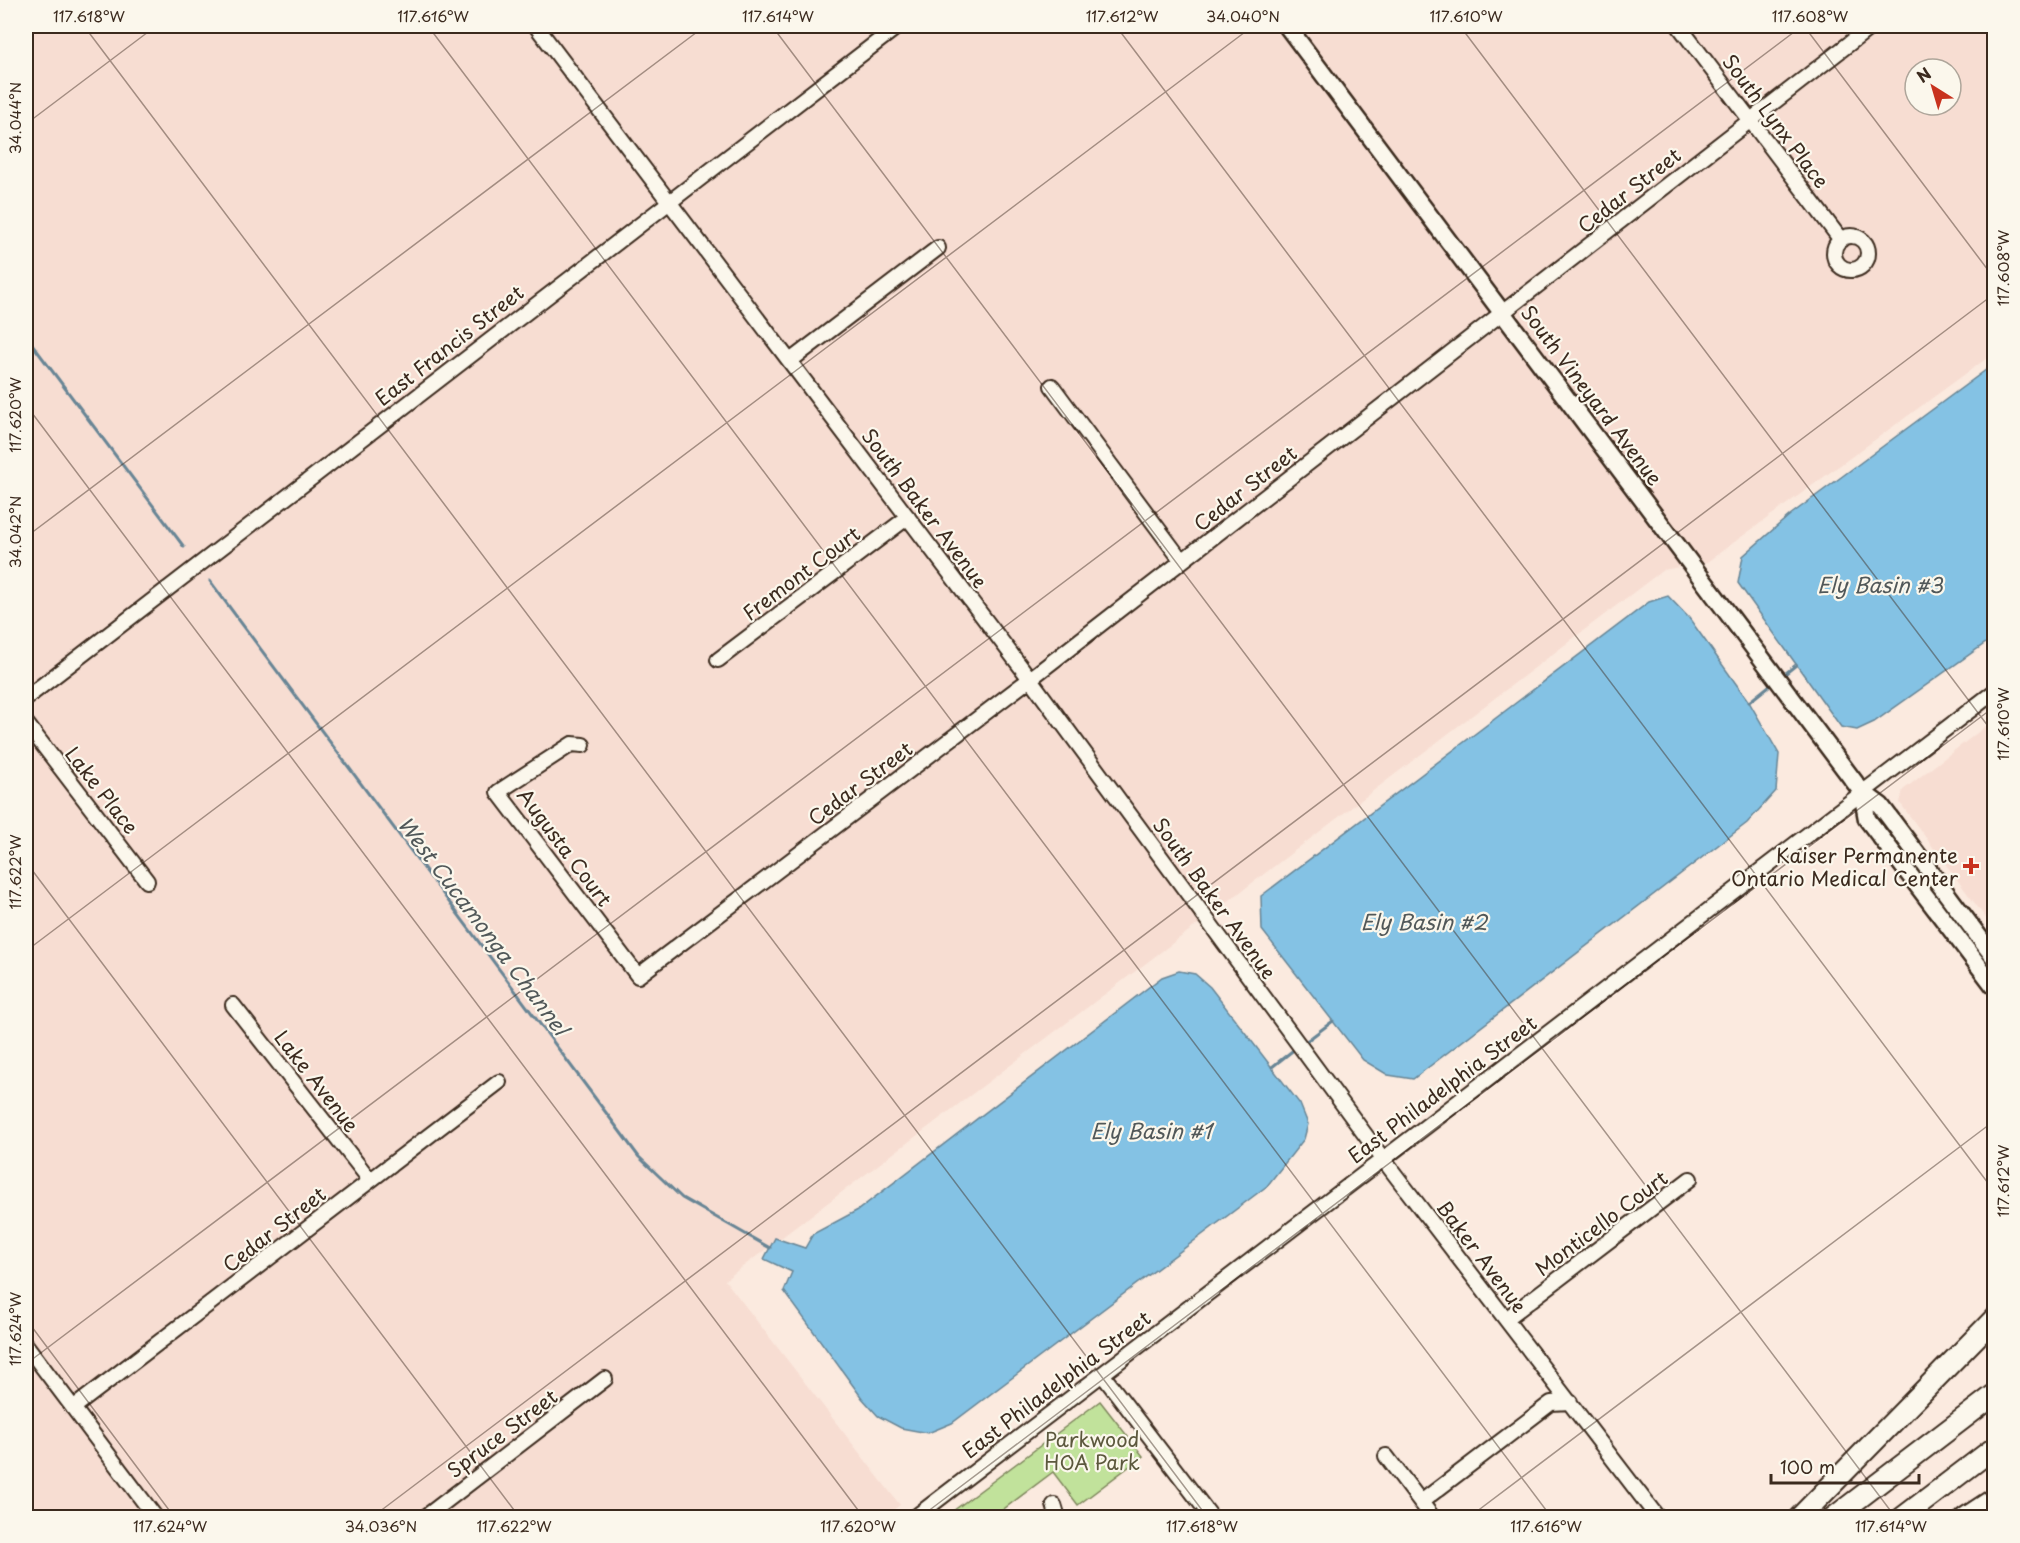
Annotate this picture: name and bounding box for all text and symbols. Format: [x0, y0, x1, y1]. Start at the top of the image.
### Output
text: 117.618°W [53, 4, 126, 27]
text: 117.616°W [397, 4, 469, 27]
text: 117.614°W [742, 4, 815, 27]
text: 117.612°W [1086, 4, 1159, 27]
text: 34.040°N [1206, 4, 1280, 27]
text: 117.610°W [1429, 4, 1503, 27]
text: 117.608°W [1772, 4, 1849, 27]
street label: South Lynx Place [1716, 48, 1836, 194]
north arrow [1903, 57, 1963, 117]
text: N [1911, 61, 1936, 88]
text: 34.044°N [3, 82, 26, 154]
street label: Cedar Street [1571, 140, 1687, 240]
text: 117.608°W [1991, 229, 2014, 306]
street label: East Francis Street [368, 277, 530, 413]
street label: South Vineyard Avenue [1514, 299, 1670, 492]
text: 117.620°W [3, 377, 26, 453]
street label: South Baker Avenue [855, 422, 995, 594]
street label: Cedar Street [1187, 438, 1303, 538]
text: 34.042°N [3, 496, 26, 568]
street label: Fremont Court [736, 519, 866, 627]
water label: Ely Basin #3 [1817, 568, 1944, 600]
text: 117.610°W [1991, 687, 2014, 761]
street label: Cedar Street [801, 734, 919, 832]
street label: Lake Place [58, 740, 146, 840]
street label: Augusta Court [510, 782, 620, 912]
water label: West Cucamonga Channel [391, 809, 579, 1044]
street label: South Baker Avenue [1146, 811, 1284, 985]
text: 117.622°W [3, 834, 26, 910]
place label: Kaiser Permanente Ontario Medical Center [1731, 840, 1959, 893]
marker: Kaiser Permanente Ontario Medical Center [1962, 857, 1980, 875]
water label: Ely Basin #2 [1361, 905, 1488, 937]
street label: East Philadelphia Street [1341, 1008, 1543, 1170]
street label: Lake Avenue [268, 1024, 366, 1138]
water label: Ely Basin #1 [1090, 1114, 1215, 1146]
text: 117.612°W [1991, 1144, 2014, 1217]
street label: Monticello Court [1528, 1163, 1674, 1283]
street label: Cedar Street [216, 1179, 332, 1279]
street label: Baker Avenue [1430, 1193, 1534, 1319]
text: 117.624°W [3, 1291, 26, 1366]
street label: East Philadelphia Street [955, 1303, 1157, 1465]
street label: Spruce Street [440, 1381, 564, 1485]
park label: Parkwood HOA Park [1044, 1424, 1140, 1477]
scale bar [1771, 1447, 1920, 1485]
text: 100 m [1780, 1453, 1835, 1480]
text: 117.624°W [133, 1514, 208, 1537]
text: 34.036°N [345, 1514, 417, 1537]
text: 117.622°W [476, 1514, 552, 1537]
text: 117.620°W [820, 1514, 896, 1537]
text: 117.618°W [1166, 1514, 1239, 1537]
text: 117.616°W [1510, 1514, 1582, 1537]
text: 117.614°W [1855, 1514, 1928, 1537]

